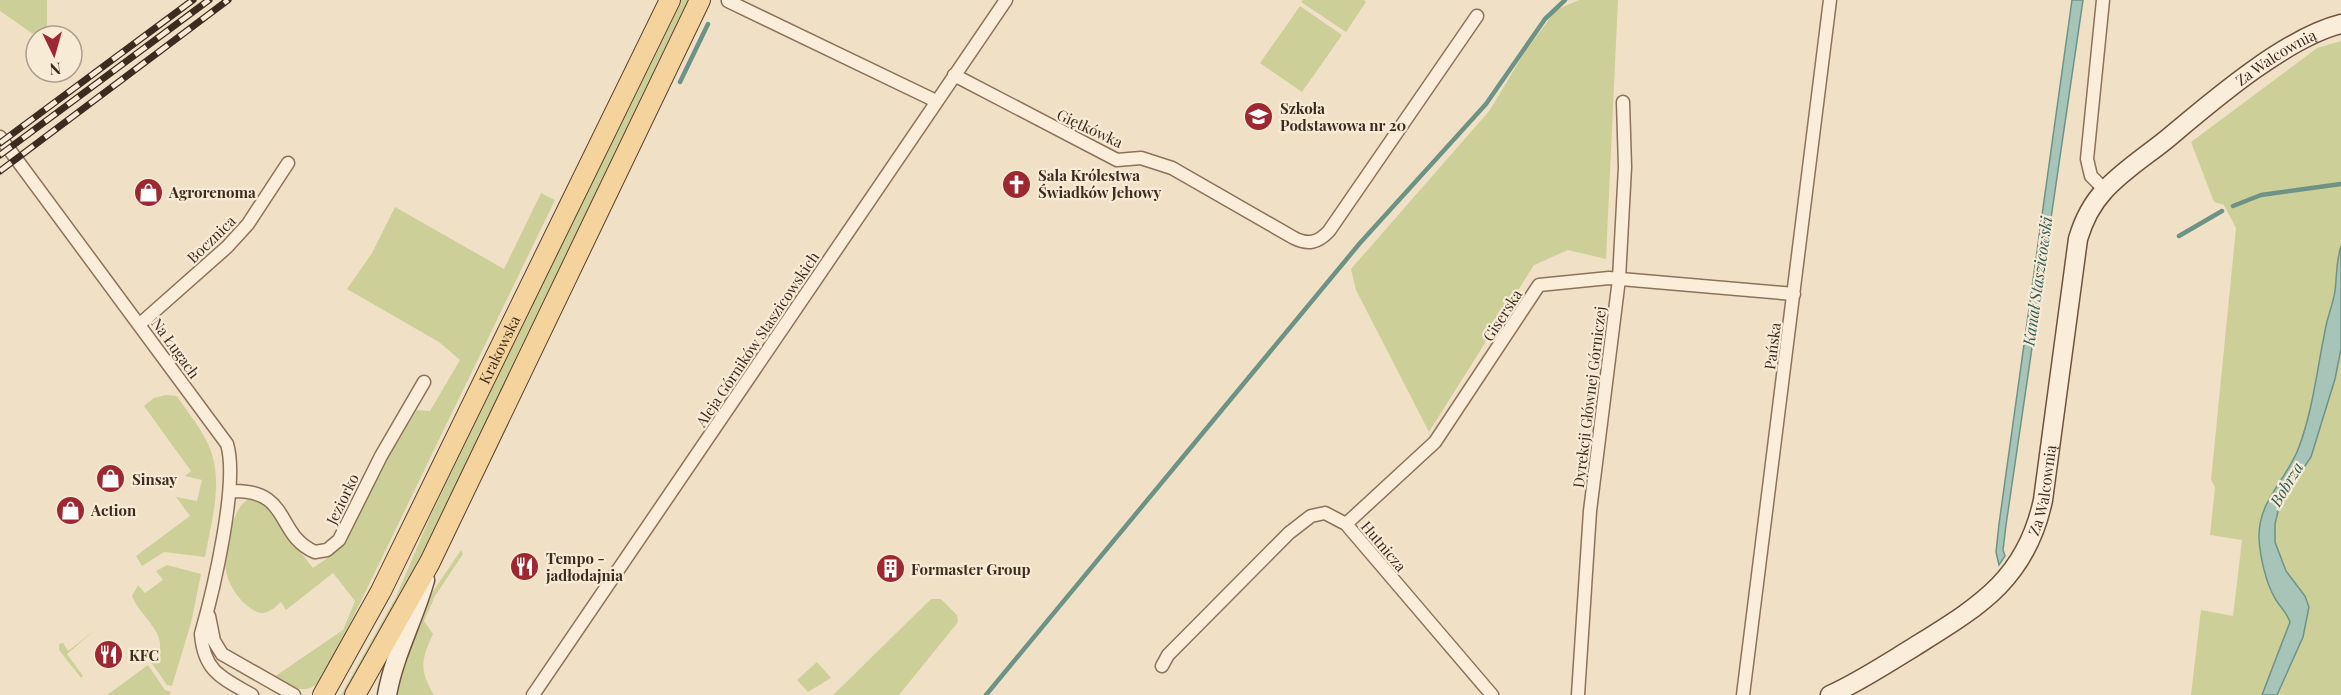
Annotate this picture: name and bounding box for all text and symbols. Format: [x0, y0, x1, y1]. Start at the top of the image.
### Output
north arrow [24, 24, 84, 84]
street label: Za Walcownią [2231, 24, 2320, 90]
text: N [48, 58, 62, 80]
place label: Szkoła Podstawowa nr 20 [1280, 98, 1406, 135]
school or university icon: Szkoła Podstawowa nr 20 [1243, 101, 1275, 133]
street label: Giętkówka [1054, 104, 1127, 152]
place label: Sala Królestwa Świadków Jehowy [1038, 165, 1161, 202]
church icon: Sala Królestwa Świadków Jehowy [1001, 168, 1033, 200]
shop icon: Agrorenoma [132, 176, 164, 208]
place label: Agrorenoma [168, 182, 256, 202]
street label: Bocznica [182, 211, 240, 267]
water label: Kanał Staszicowski [2017, 214, 2057, 348]
street label: Aleja Górników Staszicowskich [690, 247, 823, 431]
street label: Giserska [1478, 285, 1527, 345]
street label: Dyrekcji Głównej Górniczej [1568, 305, 1610, 489]
street label: Krakowska [474, 311, 525, 387]
street label: Na Ługach [147, 314, 205, 382]
street label: Pańska [1759, 321, 1785, 371]
street label: Za Walcownią [2023, 443, 2060, 538]
water label: Bobrza [2264, 458, 2307, 511]
shop icon: Sinsay [95, 463, 127, 495]
place label: Sinsay [132, 469, 177, 489]
street label: Jeziorko [321, 470, 363, 529]
shop icon: Action [54, 494, 86, 526]
place label: Action [90, 500, 137, 520]
street label: Hutnicza [1357, 516, 1411, 576]
place label: Tempo - jadłodajnia [545, 548, 623, 585]
restaurant icon: Tempo - jadłodajnia [509, 551, 541, 583]
building icon: Formaster Group [874, 553, 906, 585]
place label: Formaster Group [911, 559, 1031, 579]
restaurant icon: KFC [92, 639, 124, 671]
place label: KFC [129, 645, 159, 665]

